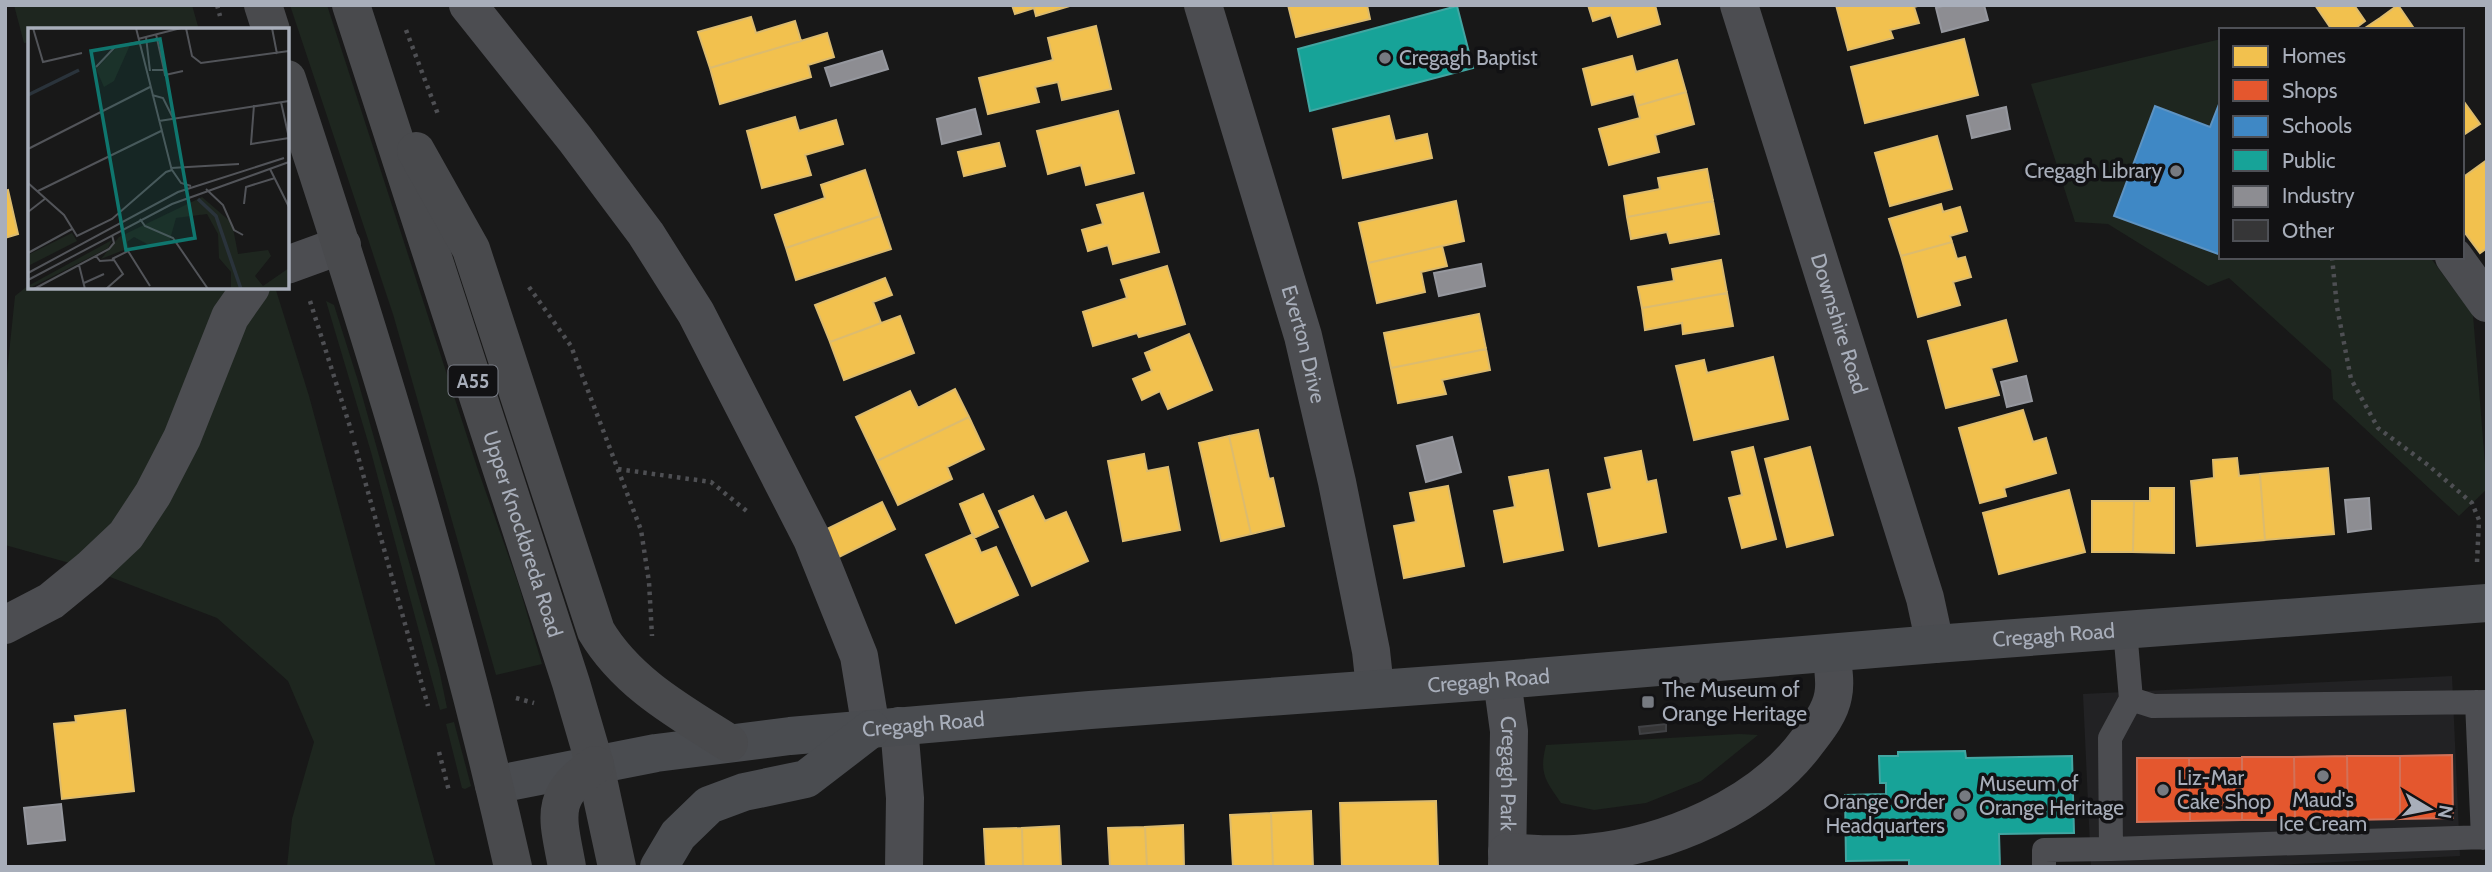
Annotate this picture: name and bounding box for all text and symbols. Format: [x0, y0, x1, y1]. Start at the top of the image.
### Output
inset map [28, 28, 289, 289]
legend [2219, 28, 2464, 259]
text: Homes [2282, 43, 2346, 68]
place label: Cregagh Baptist [1399, 45, 1537, 70]
marker: Cregagh Baptist [1377, 50, 1393, 66]
text: Shops [2282, 78, 2338, 103]
text: Schools [2282, 113, 2352, 138]
text: Public [2282, 148, 2336, 173]
place label: Cregagh Library [2025, 158, 2162, 183]
marker: Cregagh Library [2168, 163, 2184, 179]
text: Industry [2282, 183, 2355, 208]
text: Other [2282, 218, 2334, 243]
street label: Downshire Road [1806, 250, 1873, 397]
street label: Everton Drive [1276, 282, 1331, 406]
road number: A55 [448, 366, 498, 396]
street label: Upper Knockbreda Road [478, 427, 568, 640]
street label: Cregagh Road [1992, 618, 2116, 652]
street label: Cregagh Road [1426, 663, 1551, 697]
place label: The Museum of Orange Heritage [1662, 677, 1807, 726]
marker: The Museum of Orange Heritage [1640, 694, 1656, 710]
street label: Cregagh Road [861, 706, 985, 742]
street label: Cregagh Park [1495, 714, 1522, 832]
place label: Liz-Mar Cake Shop [2177, 765, 2271, 814]
marker: Maud's Ice Cream [2315, 768, 2331, 784]
place label: Museum of Orange Heritage [1979, 771, 2124, 820]
north arrow [2394, 774, 2464, 844]
marker: Liz-Mar Cake Shop [2155, 782, 2171, 798]
place label: Maud's Ice Cream [2279, 787, 2367, 836]
marker: Museum of Orange Heritage [1957, 788, 1973, 804]
place label: Orange Order Headquarters [1823, 789, 1945, 838]
text: N [2433, 803, 2458, 820]
marker: Orange Order Headquarters [1951, 806, 1967, 822]

